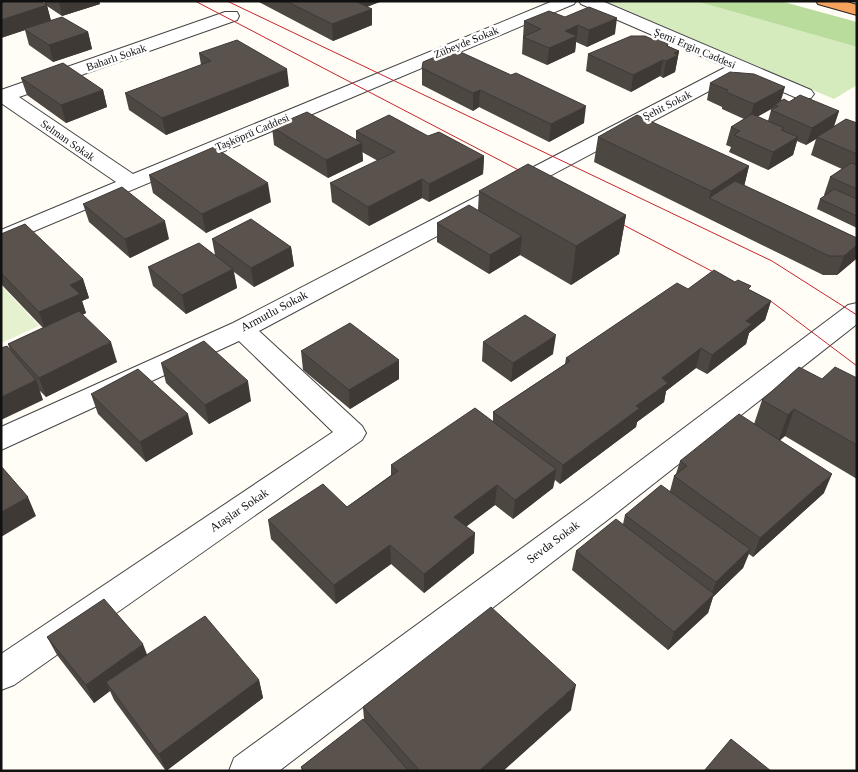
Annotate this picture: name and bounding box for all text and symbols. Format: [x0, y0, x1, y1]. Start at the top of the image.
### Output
street label: Zübeyde Sokak [432, 23, 501, 60]
street label: Şemi Ergin Caddesi [652, 25, 738, 71]
street label: Baharlı Sokak [84, 41, 148, 73]
street label: Şehit Sokak [641, 87, 694, 122]
street label: Taşköprü Caddesi [213, 111, 291, 153]
street label: Selman Sokak [39, 117, 98, 163]
street label: Armutlu Sokak [238, 288, 310, 334]
street label: Ataşlar Sokak [207, 485, 271, 535]
street label: Sevda Sokak [524, 518, 582, 566]

